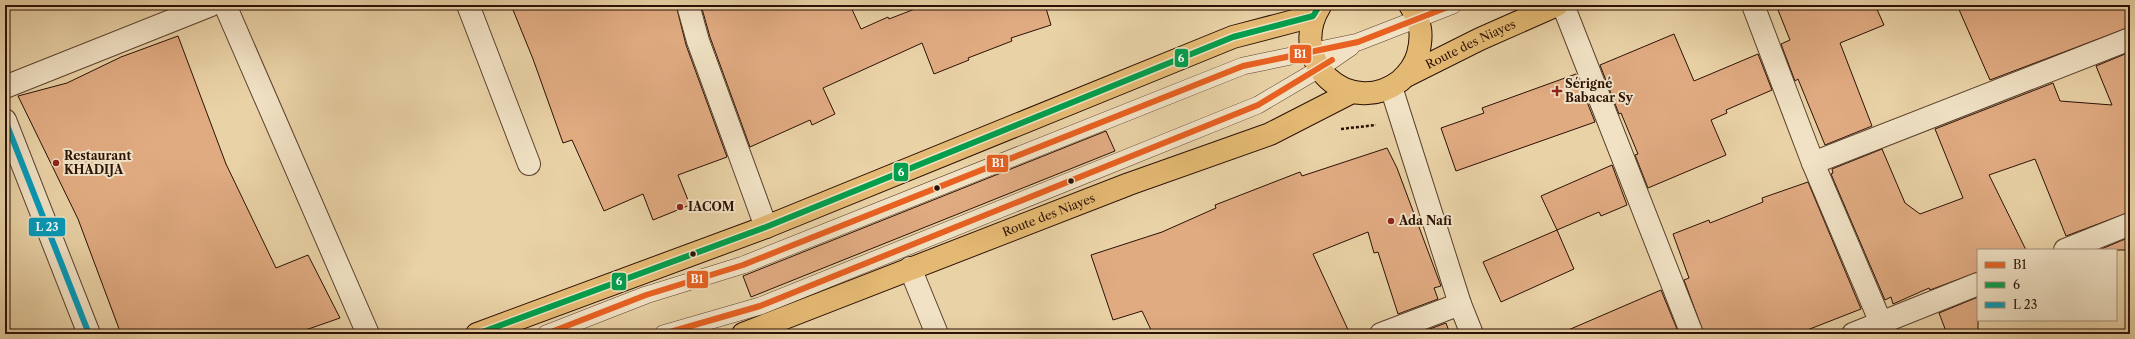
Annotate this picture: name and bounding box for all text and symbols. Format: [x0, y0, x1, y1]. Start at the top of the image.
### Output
street label: Route des Niayes [1423, 16, 1518, 72]
line badge: B1 [1289, 44, 1312, 64]
text: B1 [1293, 47, 1307, 61]
line badge: 6 [1174, 48, 1189, 68]
text: 6 [1178, 51, 1185, 65]
place label: Sérigné Babacar Sy [1565, 76, 1634, 105]
marker: Sérigné Babacar Sy [1552, 86, 1562, 96]
place label: Restaurant KHADIJA [64, 148, 131, 177]
line badge: B1 [986, 154, 1009, 173]
text: B1 [991, 156, 1005, 170]
marker: Restaurant KHADIJA [51, 158, 61, 168]
line badge: 6 [893, 162, 909, 182]
text: 6 [898, 165, 905, 179]
unlabelled marker [1066, 176, 1076, 186]
unlabelled marker [932, 183, 942, 193]
street label: Route des Niayes [1000, 190, 1097, 239]
place label: IACOM [688, 199, 735, 214]
marker: IACOM [675, 202, 685, 212]
place label: Ada Nafi [1398, 213, 1452, 228]
marker: Ada Nafi [1386, 216, 1396, 226]
line badge: L 23 [28, 217, 66, 237]
text: L 23 [36, 220, 58, 234]
unlabelled marker [688, 249, 698, 259]
legend [1977, 249, 2117, 321]
text: B1 [2013, 257, 2026, 272]
line badge: B1 [686, 270, 709, 289]
line badge: 6 [611, 272, 627, 291]
text: B1 [690, 272, 704, 286]
text: 6 [616, 274, 623, 288]
text: 6 [2013, 277, 2020, 292]
text: L 23 [2013, 297, 2037, 312]

